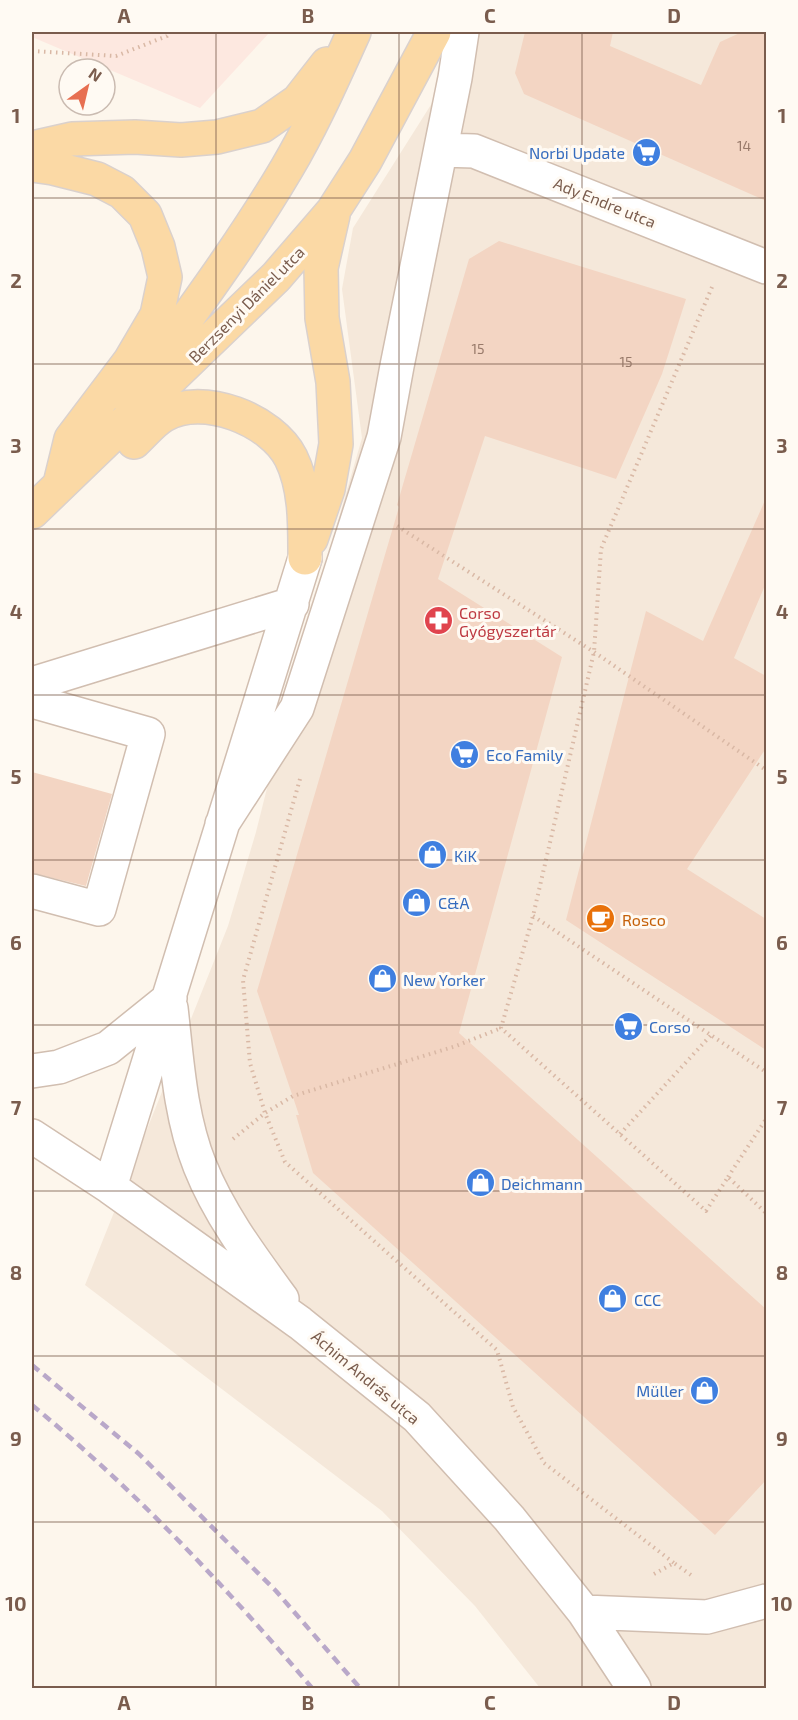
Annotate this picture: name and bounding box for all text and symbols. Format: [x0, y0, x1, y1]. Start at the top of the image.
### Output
text: A [117, 3, 131, 27]
text: B [302, 3, 314, 27]
text: C [484, 3, 496, 27]
text: D [667, 3, 681, 27]
north arrow [57, 57, 117, 117]
text: N [86, 63, 106, 85]
text: 1 [12, 103, 20, 127]
text: 1 [778, 103, 786, 127]
supermarket icon: Norbi Update [630, 136, 662, 168]
house number: 14 [737, 137, 751, 154]
place label: Norbi Update [529, 143, 625, 162]
street label: Ady Endre utca [551, 173, 659, 231]
street label: Berzsenyi Dániel utca [184, 242, 308, 366]
text: 2 [10, 268, 22, 292]
text: 2 [776, 268, 788, 292]
house number: 15 [471, 340, 485, 357]
house number: 15 [619, 353, 633, 370]
text: 3 [10, 433, 22, 457]
text: 3 [776, 433, 788, 457]
text: 4 [10, 599, 23, 623]
text: 4 [776, 599, 789, 623]
place label: Corso Gyógyszertár [459, 603, 557, 640]
pharmacy icon: Corso Gyógyszertár [422, 605, 454, 637]
supermarket icon: Eco Family [449, 738, 481, 770]
place label: Eco Family [486, 745, 564, 764]
text: 5 [10, 764, 22, 788]
text: 5 [776, 764, 788, 788]
shop icon: KiK [417, 839, 449, 871]
place label: KiK [454, 846, 477, 865]
shop icon: C&A [401, 886, 433, 918]
place label: C&A [438, 893, 469, 912]
cafe icon: Rosco [585, 903, 617, 935]
place label: Rosco [622, 910, 666, 929]
text: 6 [10, 930, 22, 954]
text: 6 [776, 930, 788, 954]
shop icon: New Yorker [366, 963, 398, 995]
place label: New Yorker [403, 970, 486, 989]
supermarket icon: Corso [612, 1010, 644, 1042]
place label: Corso [649, 1017, 691, 1036]
text: 7 [11, 1095, 22, 1119]
text: 7 [777, 1095, 788, 1119]
shop icon: Deichmann [464, 1167, 496, 1199]
place label: Deichmann [501, 1174, 583, 1193]
text: 8 [10, 1260, 22, 1284]
text: 8 [776, 1260, 788, 1284]
shop icon: CCC [597, 1283, 629, 1315]
place label: CCC [634, 1290, 661, 1309]
street label: Áchim András utca [308, 1326, 424, 1428]
shop icon: Müller [689, 1374, 721, 1406]
place label: Müller [636, 1381, 685, 1400]
text: 9 [10, 1426, 22, 1450]
text: 9 [776, 1426, 788, 1450]
text: 10 [5, 1591, 27, 1615]
text: 10 [771, 1591, 793, 1615]
text: A [117, 1690, 131, 1714]
text: B [302, 1690, 314, 1714]
text: C [484, 1690, 496, 1714]
text: D [667, 1690, 681, 1714]

